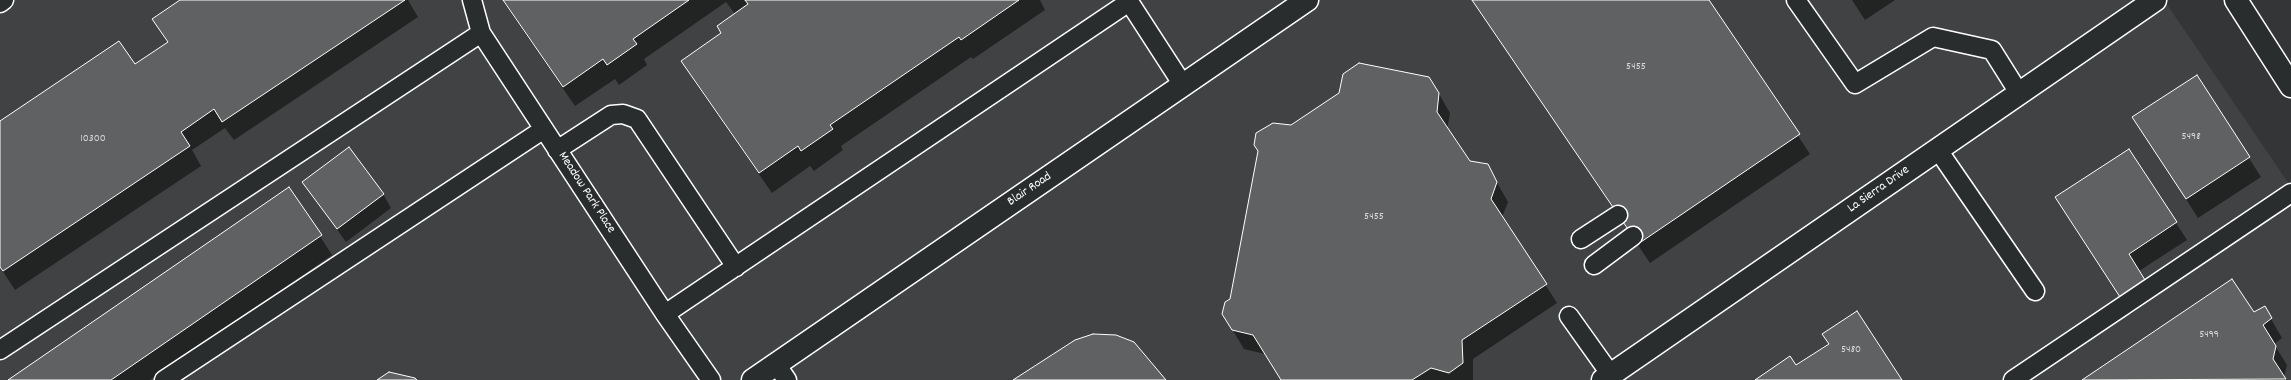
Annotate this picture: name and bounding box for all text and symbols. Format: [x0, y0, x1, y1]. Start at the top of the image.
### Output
house number: 5455 [1626, 60, 1646, 74]
house number: 5498 [2181, 130, 2201, 144]
house number: 10300 [80, 132, 106, 146]
street label: Meadow Park Place [554, 149, 618, 237]
street label: La Sierra Drive [1845, 163, 1913, 217]
street label: Blair Road [1005, 170, 1055, 210]
house number: 5455 [1364, 210, 1384, 224]
house number: 5499 [2199, 328, 2219, 342]
house number: 5480 [1841, 343, 1861, 357]

